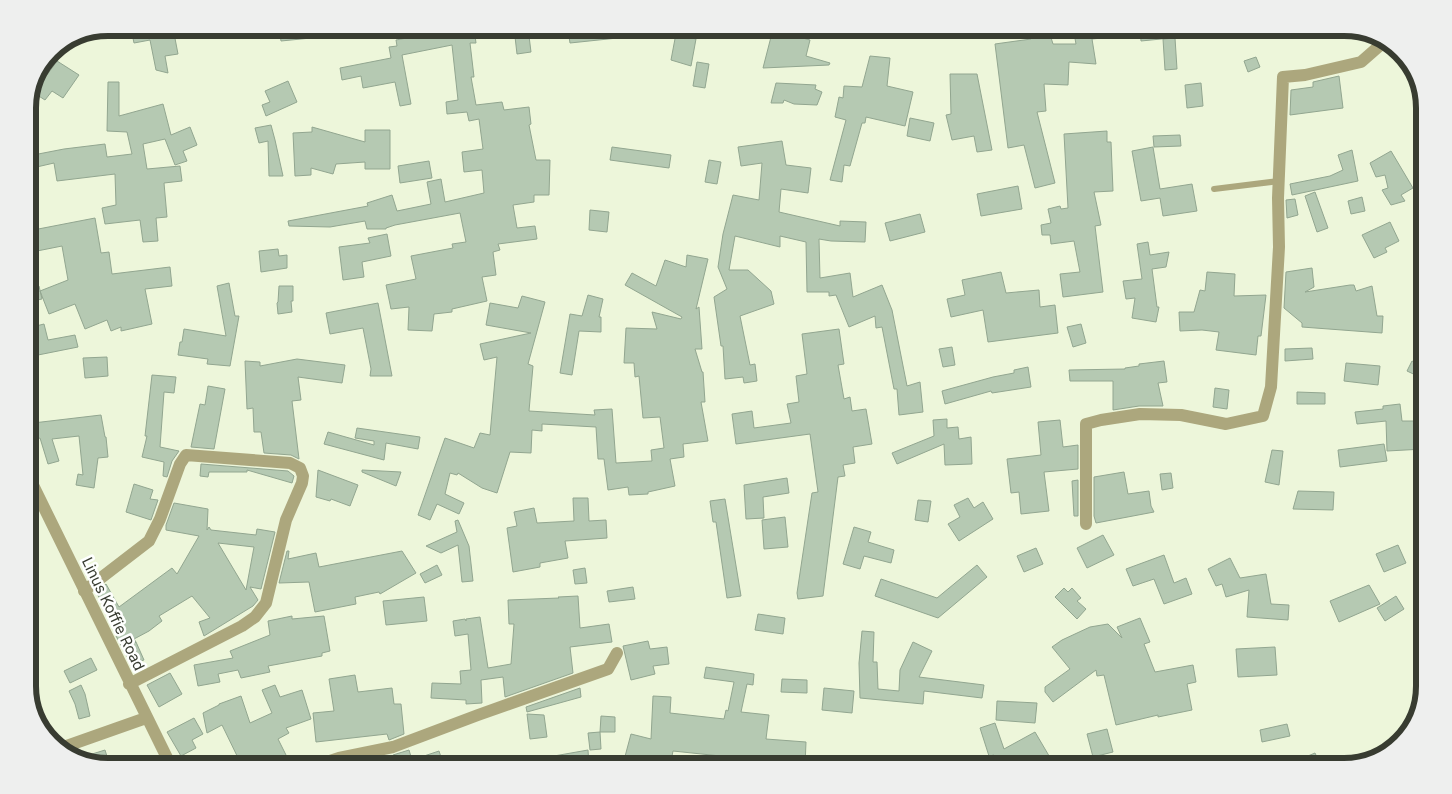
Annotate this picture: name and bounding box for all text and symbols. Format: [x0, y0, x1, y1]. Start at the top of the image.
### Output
street label: Linus Koffie Road [78, 554, 149, 674]

